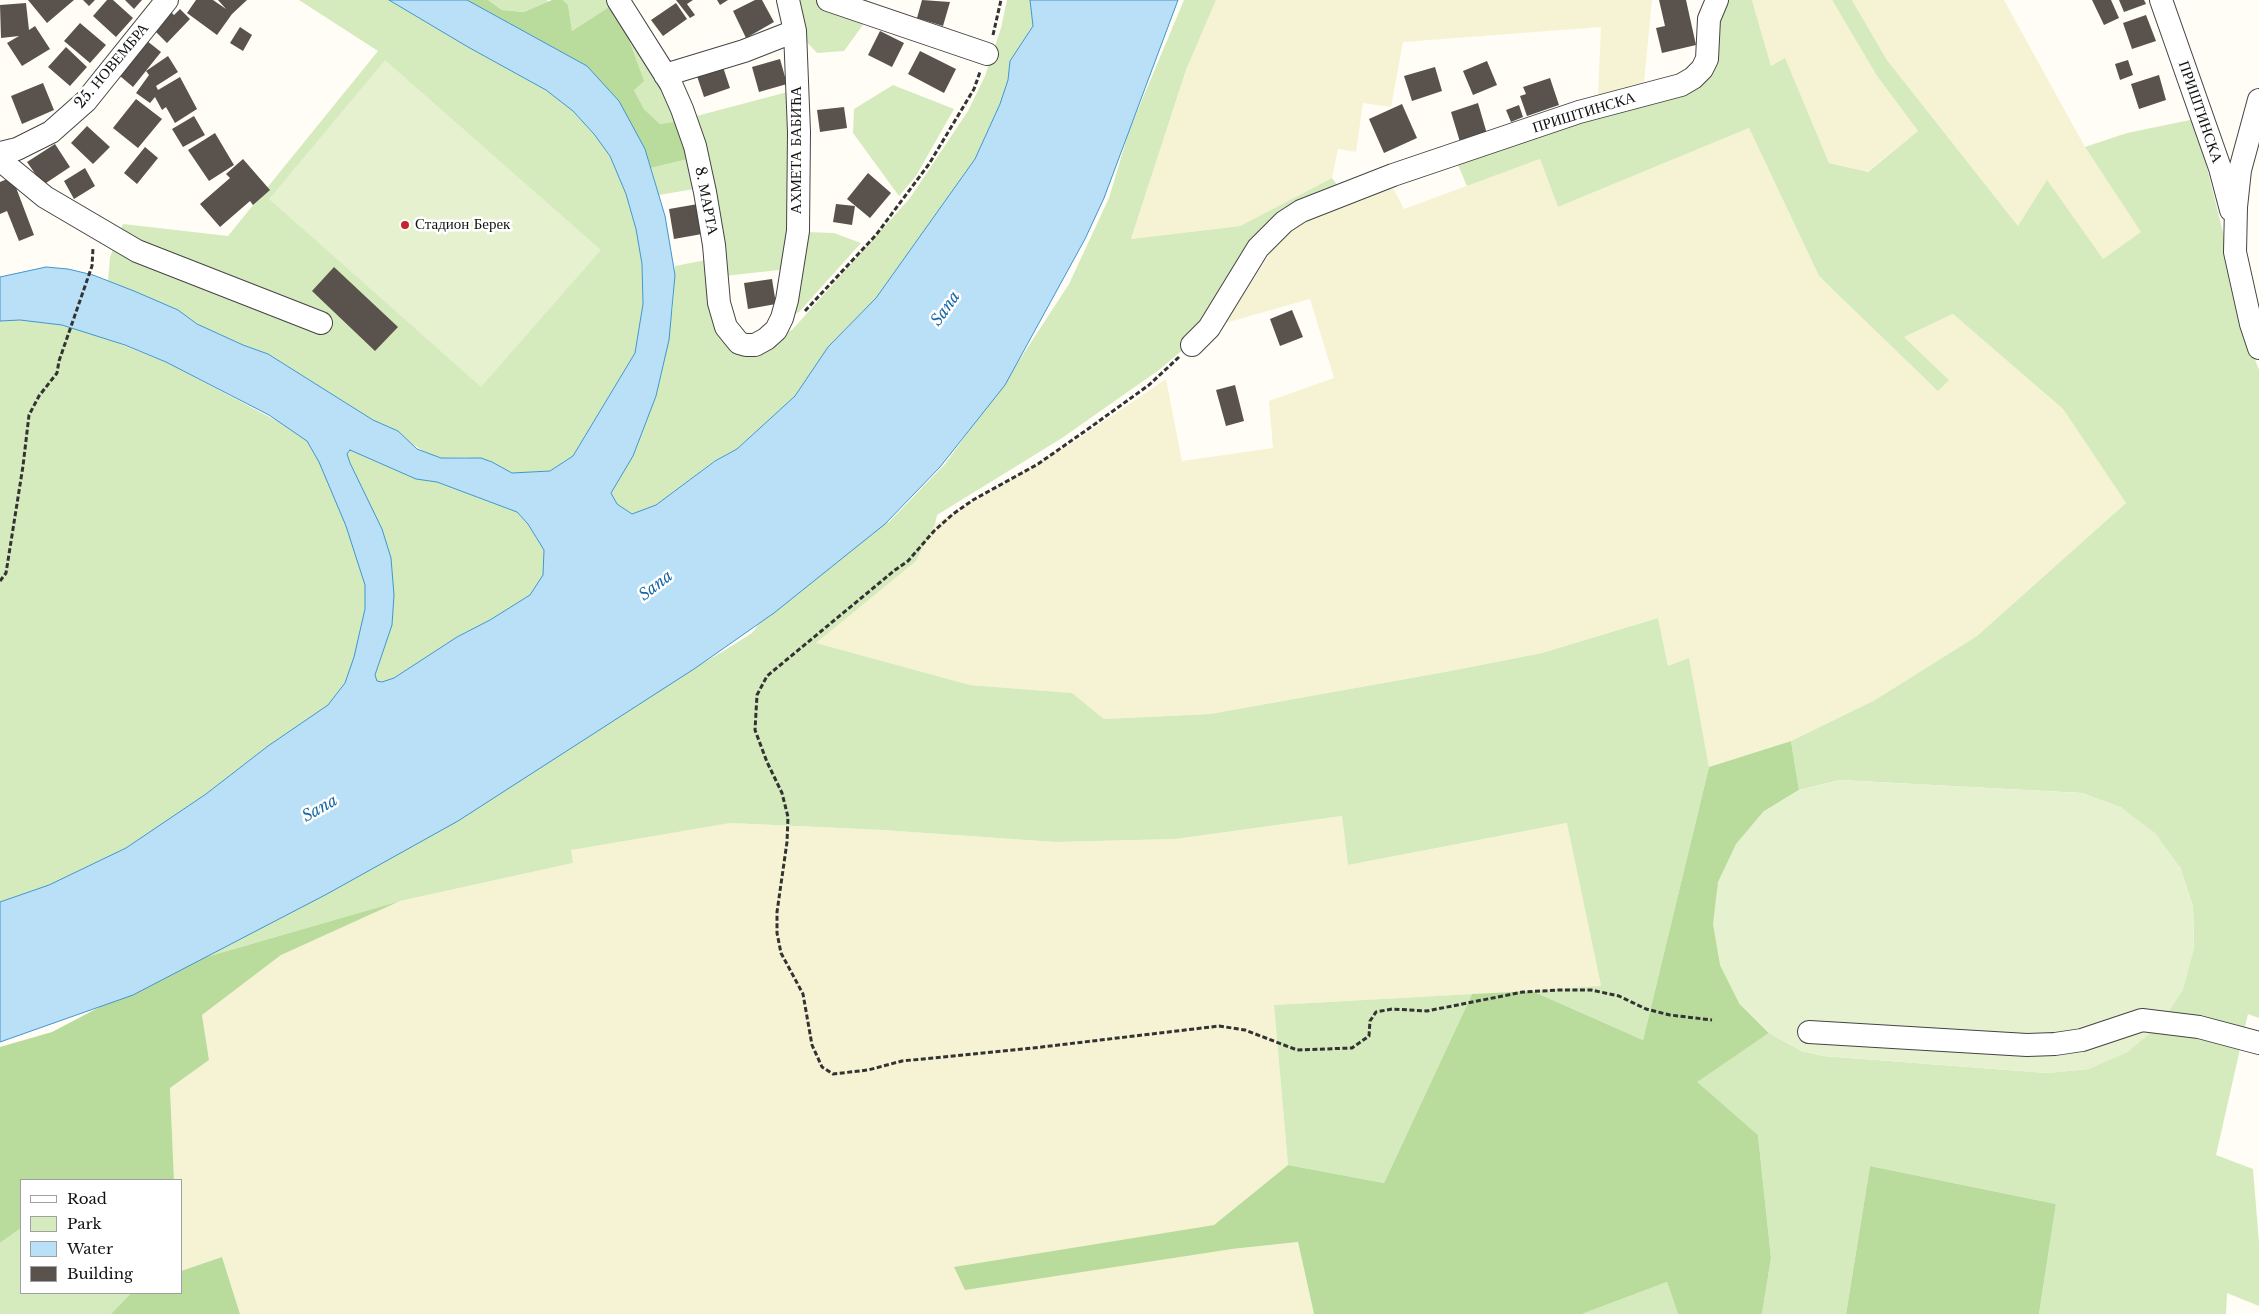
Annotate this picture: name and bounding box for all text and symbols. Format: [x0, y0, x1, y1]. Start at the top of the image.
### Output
street label: 25. НОВЕМБРА [71, 20, 153, 112]
street label: ПРИШТИНСКА [2174, 59, 2226, 165]
street label: АХМЕТА БАБИЋА [788, 86, 806, 214]
street label: ПРИШТИНСКА [1530, 89, 1638, 137]
street label: 8. МАРТА [691, 165, 721, 237]
place label: Стадион Берек [415, 216, 510, 234]
marker: Стадион Берек [399, 219, 411, 231]
water label: Sana [927, 288, 965, 330]
water label: Sana [635, 567, 677, 605]
water label: Sana [299, 791, 341, 827]
legend [20, 1179, 182, 1294]
text: Road [67, 1189, 107, 1208]
text: Park [67, 1214, 102, 1233]
text: Water [67, 1239, 113, 1258]
text: Building [67, 1264, 133, 1283]

